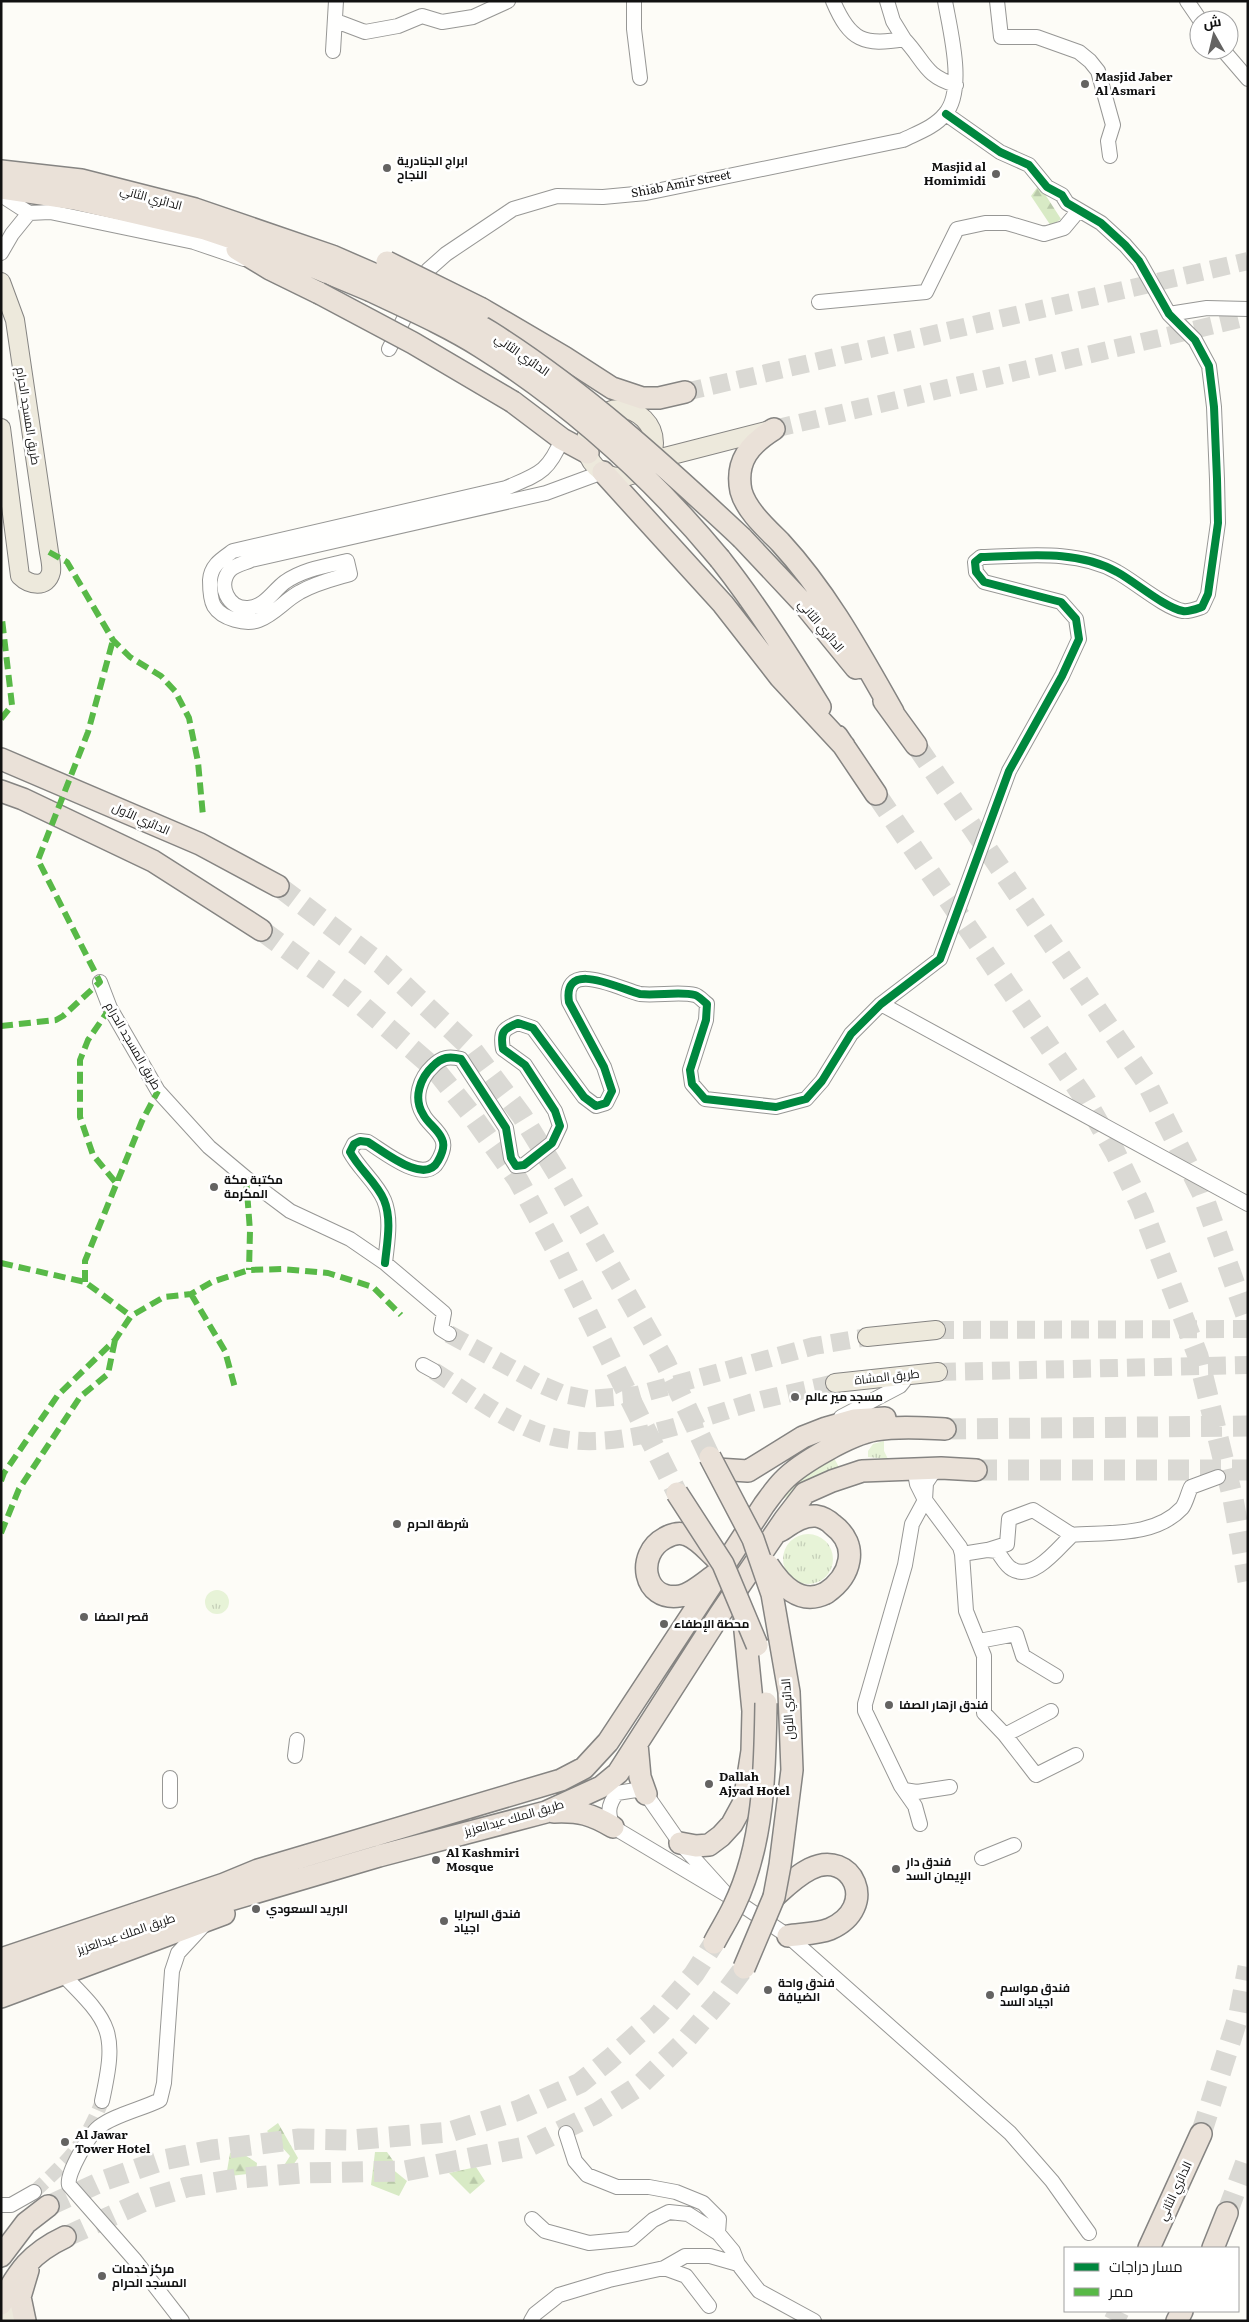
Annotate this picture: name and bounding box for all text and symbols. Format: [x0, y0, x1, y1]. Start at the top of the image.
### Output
north arrow [1189, 10, 1239, 60]
text: ش [1202, 10, 1222, 32]
place label: Masjid Jaber Al Asmari [1095, 67, 1173, 99]
marker: Masjid Jaber Al Asmari [1079, 78, 1091, 90]
place label: ابراج الجنادرية النجاح [397, 151, 468, 184]
place label: Masjid al Homimidi [924, 157, 987, 189]
marker: ابراج الجنادرية النجاح [381, 162, 393, 174]
street label: Shiab Amir Street [629, 164, 733, 202]
marker: Masjid al Homimidi [990, 168, 1002, 180]
street label: الدائري الثاني [118, 180, 184, 216]
street label: الدائري الثاني [490, 329, 554, 381]
street label: طريق المسجد الحرام [12, 366, 46, 466]
street label: الدائري الثاني [793, 595, 849, 657]
street label: الدائري الأول [109, 797, 173, 841]
street label: طريق المسجد الحرام [101, 998, 166, 1093]
place label: مكتبة مكة المكرمة [224, 1170, 283, 1202]
marker: مكتبة مكة المكرمة [208, 1181, 220, 1193]
street label: طريق المشاة [853, 1364, 920, 1388]
place label: مسجد مير عالم [805, 1387, 883, 1405]
marker: مسجد مير عالم [789, 1391, 801, 1403]
place label: شرطة الحرم [407, 1514, 469, 1532]
marker: شرطة الحرم [391, 1518, 403, 1530]
place label: قصر الصفا [94, 1607, 148, 1625]
marker: قصر الصفا [78, 1611, 90, 1623]
place label: محطة الإطفاء [674, 1614, 749, 1632]
marker: محطة الإطفاء [658, 1618, 670, 1630]
street label: الدائري الأول [776, 1678, 800, 1740]
place label: فندق ازهار الصفا [899, 1695, 988, 1713]
marker: فندق ازهار الصفا [883, 1699, 895, 1711]
place label: Dallah Ajyad Hotel [719, 1767, 791, 1799]
marker: Dallah Ajyad Hotel [703, 1778, 715, 1790]
street label: طريق الملك عبدالعزيز [461, 1794, 566, 1840]
place label: Al Kashmiri Mosque [446, 1843, 520, 1875]
place label: فندق دار الإيمان السد [905, 1852, 971, 1884]
marker: Al Kashmiri Mosque [430, 1854, 442, 1866]
marker: فندق دار الإيمان السد [890, 1863, 902, 1875]
place label: البريد السعودي [266, 1899, 348, 1919]
marker: البريد السعودي [250, 1903, 262, 1915]
place label: فندق السرايا اجياد [454, 1904, 521, 1936]
street label: طريق الملك عبدالعزيز [73, 1908, 177, 1959]
marker: فندق السرايا اجياد [438, 1915, 450, 1927]
place label: فندق واحة الضيافة [778, 1973, 835, 2005]
place label: فندق مواسم اجياد السد [1000, 1978, 1070, 2010]
marker: فندق واحة الضيافة [762, 1984, 774, 1996]
marker: فندق مواسم اجياد السد [984, 1989, 996, 2001]
place label: Al Jawar Tower Hotel [75, 2125, 151, 2157]
marker: Al Jawar Tower Hotel [59, 2136, 71, 2148]
street label: الدائري الثاني [1153, 2158, 1197, 2224]
legend [1064, 2247, 1239, 2312]
text: مسار دراجات [1109, 2254, 1183, 2277]
place label: مركز خدمات المسجد الحرام [112, 2259, 187, 2291]
marker: مركز خدمات المسجد الحرام [96, 2270, 108, 2282]
text: ممر [1108, 2279, 1133, 2302]

